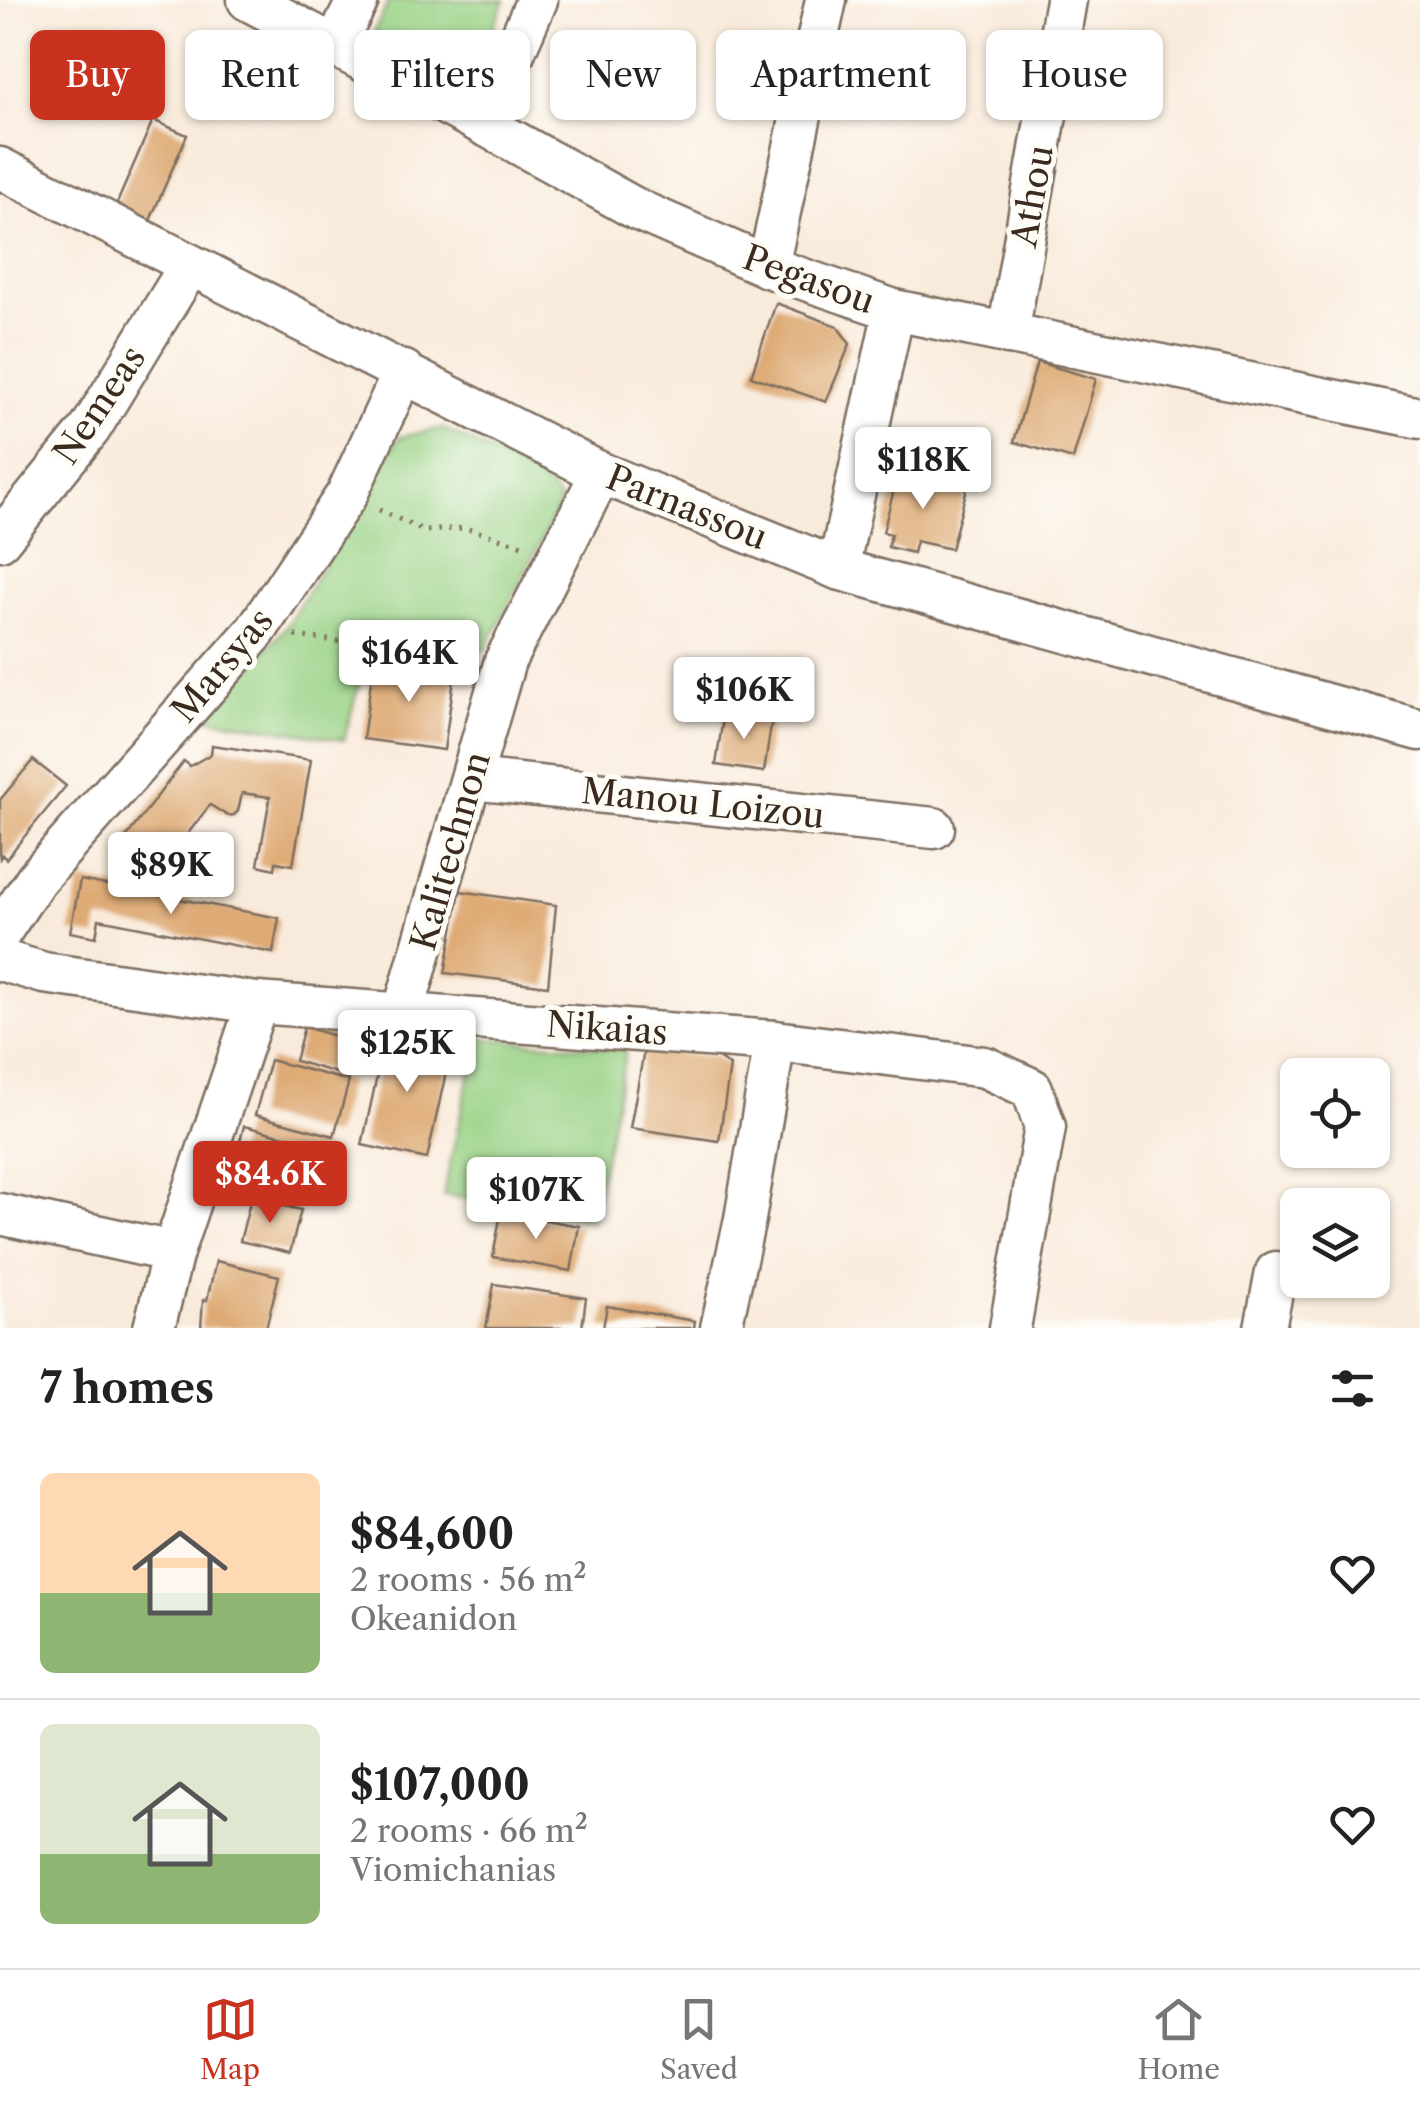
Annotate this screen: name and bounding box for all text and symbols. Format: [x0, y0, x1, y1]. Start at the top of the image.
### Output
chip: Buy [30, 30, 165, 120]
chip: Rent [185, 30, 334, 120]
chip: Filters [354, 30, 530, 120]
chip: New [550, 30, 696, 120]
chip: Apartment [716, 30, 966, 120]
chip: House [986, 30, 1163, 120]
street label: Athou [1002, 142, 1062, 251]
street label: Pegasou [737, 235, 881, 323]
street label: Nemeas [44, 338, 154, 472]
pin: $118K [853, 427, 993, 512]
text: $118K [877, 440, 969, 479]
street label: Parnassou [600, 455, 774, 559]
street label: Marsyas [162, 599, 282, 731]
pin: $164K [339, 620, 479, 705]
text: $164K [361, 633, 457, 672]
pin: $106K [674, 657, 814, 742]
text: $106K [695, 670, 793, 709]
street label: Kalitechnon [401, 747, 499, 955]
street label: Manou Loizou [579, 769, 827, 837]
pin: $89K [112, 832, 230, 917]
text: $89K [130, 845, 212, 884]
street label: Nikaias [545, 1002, 669, 1054]
pin: $125K [337, 1010, 477, 1095]
text: $125K [360, 1023, 454, 1062]
map controls [1280, 1058, 1390, 1298]
button: locate [1280, 1058, 1390, 1168]
pin: $84.6K [189, 1141, 351, 1226]
text: $84.6K [215, 1154, 325, 1193]
pin: $107K [466, 1157, 606, 1242]
text: $107K [489, 1170, 583, 1209]
button: layers [1280, 1188, 1390, 1298]
icon: filters [1325, 1361, 1380, 1416]
text: 7 homes [40, 1362, 214, 1414]
text: $84,600 [350, 1508, 514, 1560]
icon: home [120, 1513, 240, 1633]
icon: heart [1325, 1546, 1380, 1601]
text: 2 rooms · 56 m² [350, 1560, 587, 1599]
text: Okeanidon [350, 1599, 517, 1638]
text: $107,000 [350, 1759, 530, 1811]
icon: home [120, 1764, 240, 1884]
icon: heart [1325, 1797, 1380, 1852]
text: 2 rooms · 66 m² [350, 1811, 588, 1850]
text: Viomichanias [350, 1850, 556, 1889]
tab: Map [200, 1992, 260, 2086]
tab: Saved [660, 1992, 738, 2086]
tab: Home [1138, 1992, 1220, 2086]

